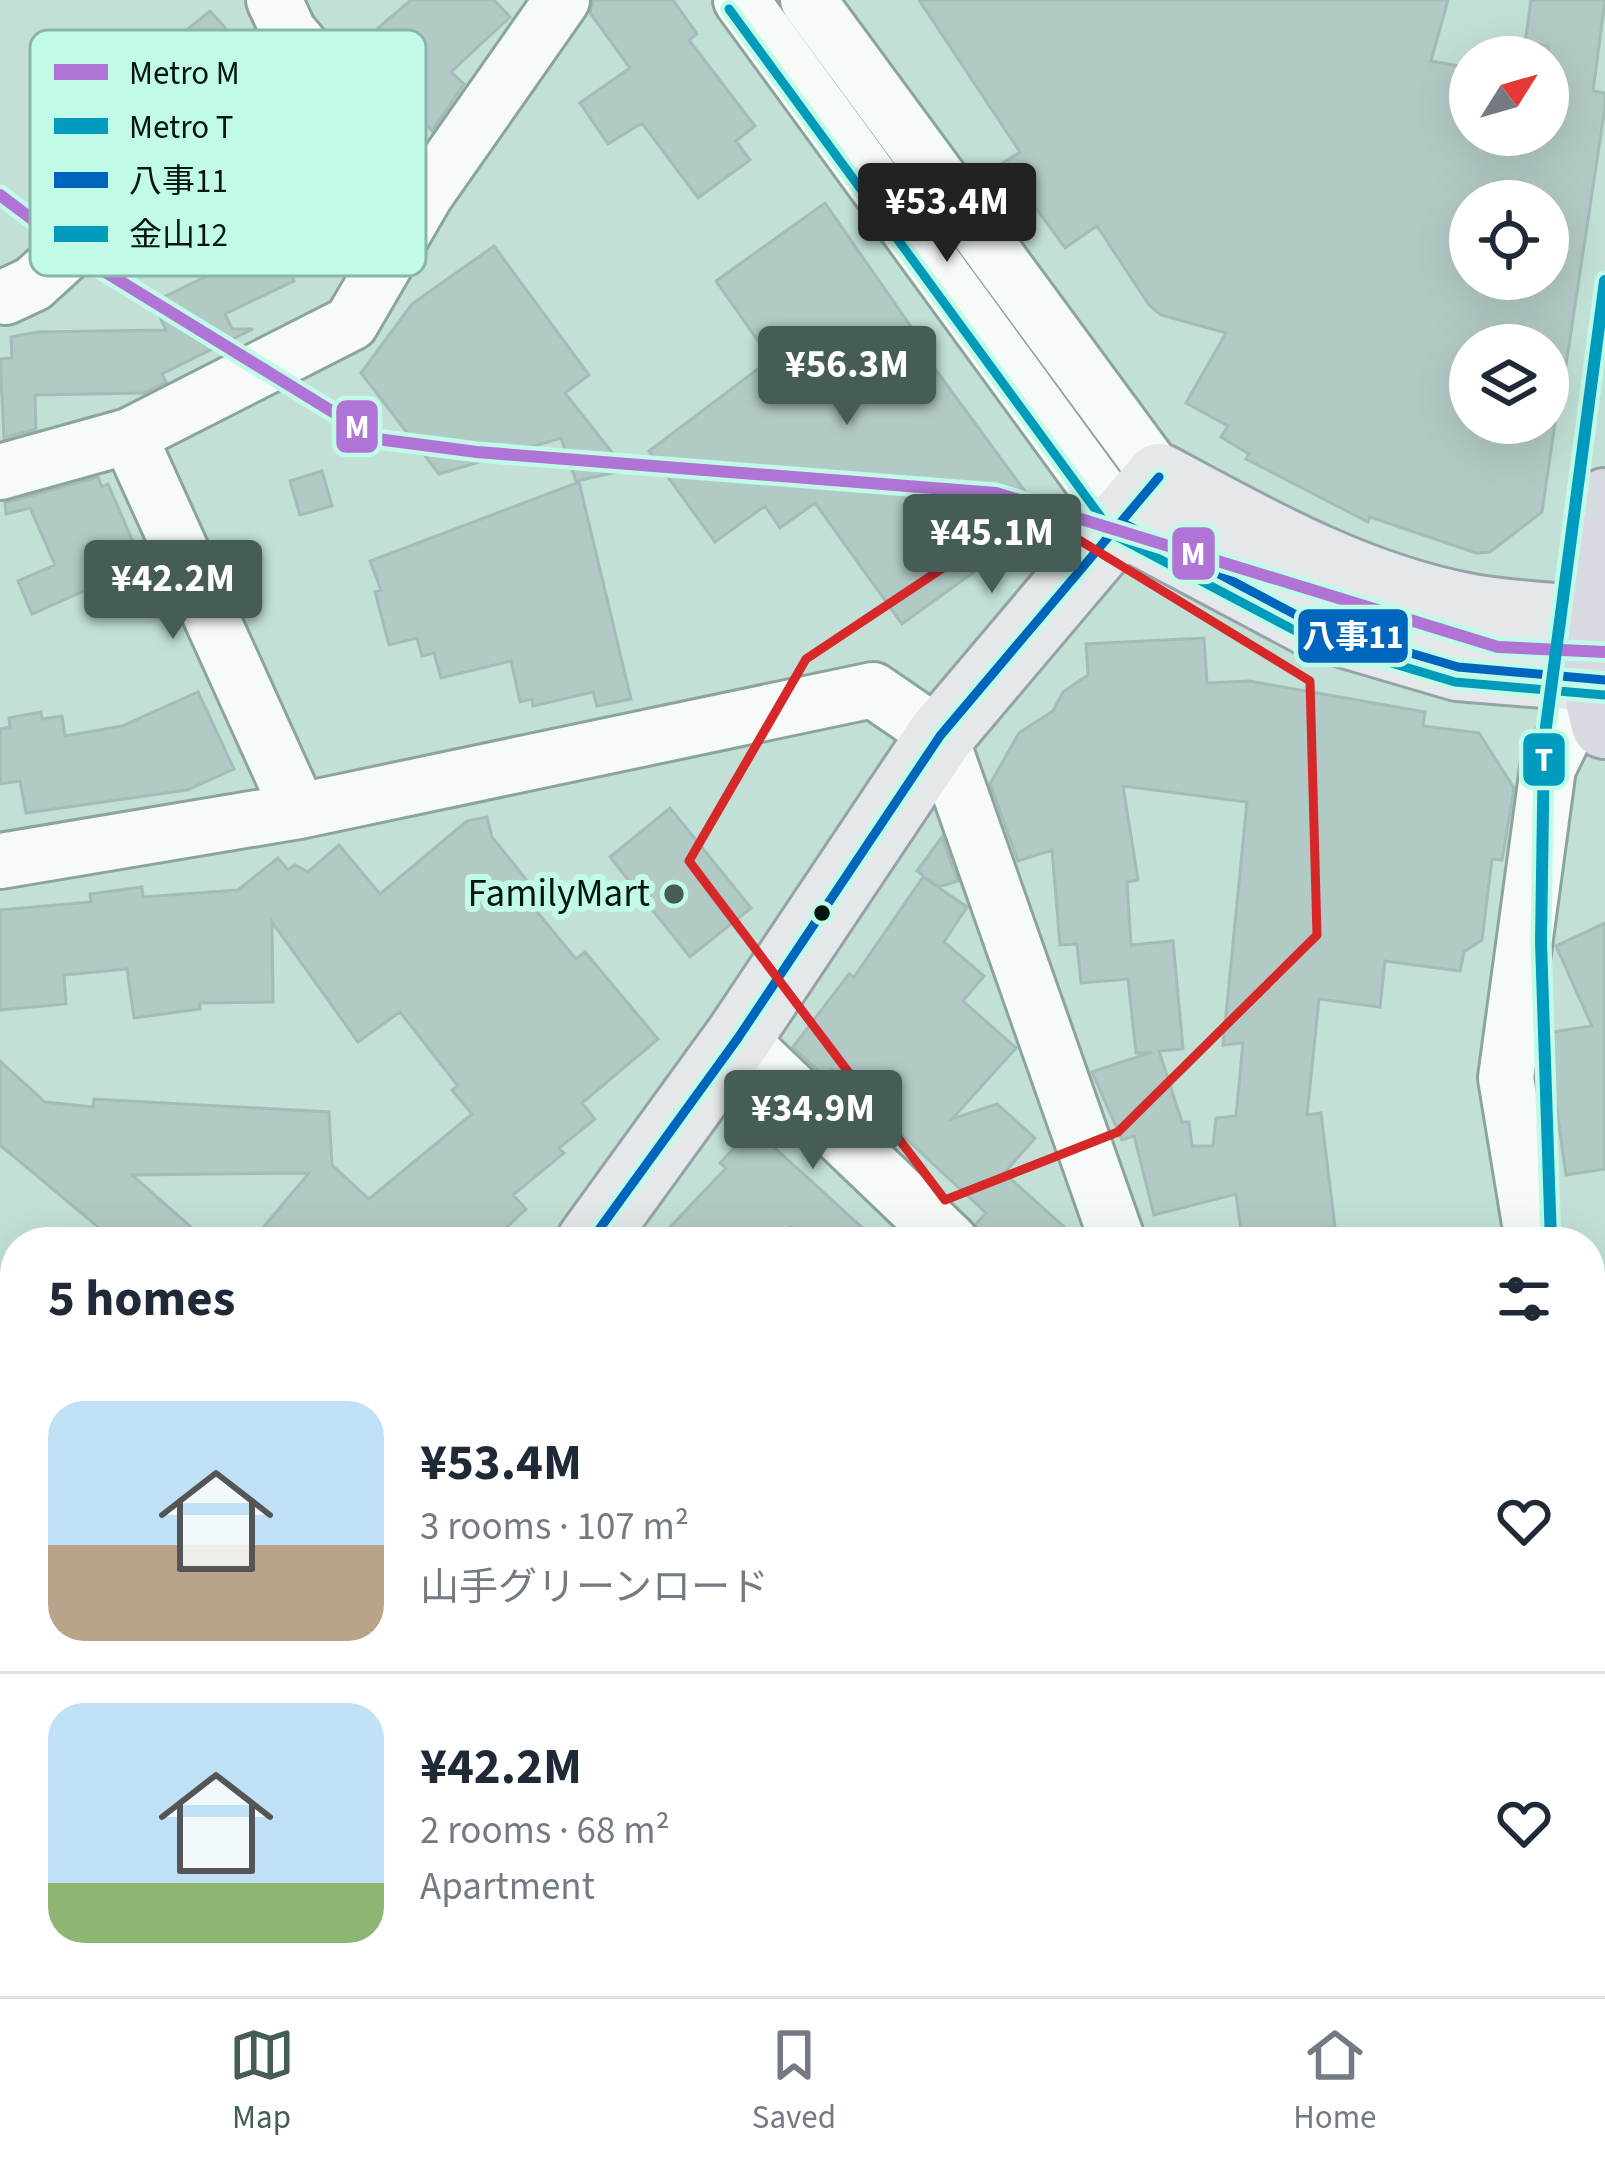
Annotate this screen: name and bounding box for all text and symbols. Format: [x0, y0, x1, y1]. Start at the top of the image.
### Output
legend [30, 30, 426, 276]
north arrow [1449, 36, 1569, 156]
map controls [1449, 36, 1569, 444]
text: Metro M [129, 50, 240, 97]
text: Metro T [129, 104, 233, 151]
text: 八事11 [129, 158, 228, 205]
pin: ¥53.4M [849, 163, 1045, 265]
text: ¥53.4M [885, 174, 1009, 230]
button: locate [1449, 180, 1569, 300]
text: 金山12 [129, 212, 228, 259]
button: layers [1449, 324, 1569, 444]
pin: ¥56.3M [749, 326, 945, 428]
text: ¥56.3M [785, 337, 909, 393]
line badge: M [334, 398, 380, 455]
text: M [344, 404, 370, 451]
pin: ¥45.1M [894, 494, 1090, 596]
text: ¥45.1M [930, 505, 1054, 561]
line badge: M [1170, 525, 1217, 582]
text: M [1180, 531, 1206, 578]
pin: ¥42.2M [75, 540, 271, 642]
text: ¥42.2M [111, 551, 235, 607]
line badge: 八事11 [1296, 607, 1410, 665]
text: 八事11 [1303, 614, 1403, 661]
line badge: T [1521, 731, 1567, 788]
text: T [1535, 737, 1553, 784]
place label: FamilyMart [468, 866, 650, 922]
marker: FamilyMart [661, 881, 687, 907]
unlabelled marker [811, 902, 833, 924]
pin: ¥34.9M [715, 1070, 911, 1172]
text: ¥34.9M [751, 1081, 875, 1137]
text: 5 homes [48, 1263, 235, 1335]
icon: filters [1491, 1266, 1557, 1332]
text: ¥53.4M [420, 1427, 582, 1499]
icon: home [144, 1449, 288, 1593]
icon: heart [1491, 1488, 1557, 1554]
text: 3 rooms · 107 m² [420, 1499, 689, 1555]
text: 山手グリーンロード [420, 1560, 769, 1616]
text: ¥42.2M [420, 1731, 582, 1803]
icon: home [144, 1751, 288, 1895]
icon: heart [1491, 1790, 1557, 1856]
text: 2 rooms · 68 m² [420, 1803, 670, 1859]
text: Apartment [420, 1859, 595, 1915]
tab: Map [229, 2022, 295, 2141]
tab: Saved [752, 2022, 836, 2141]
tab: Home [1293, 2022, 1376, 2141]

